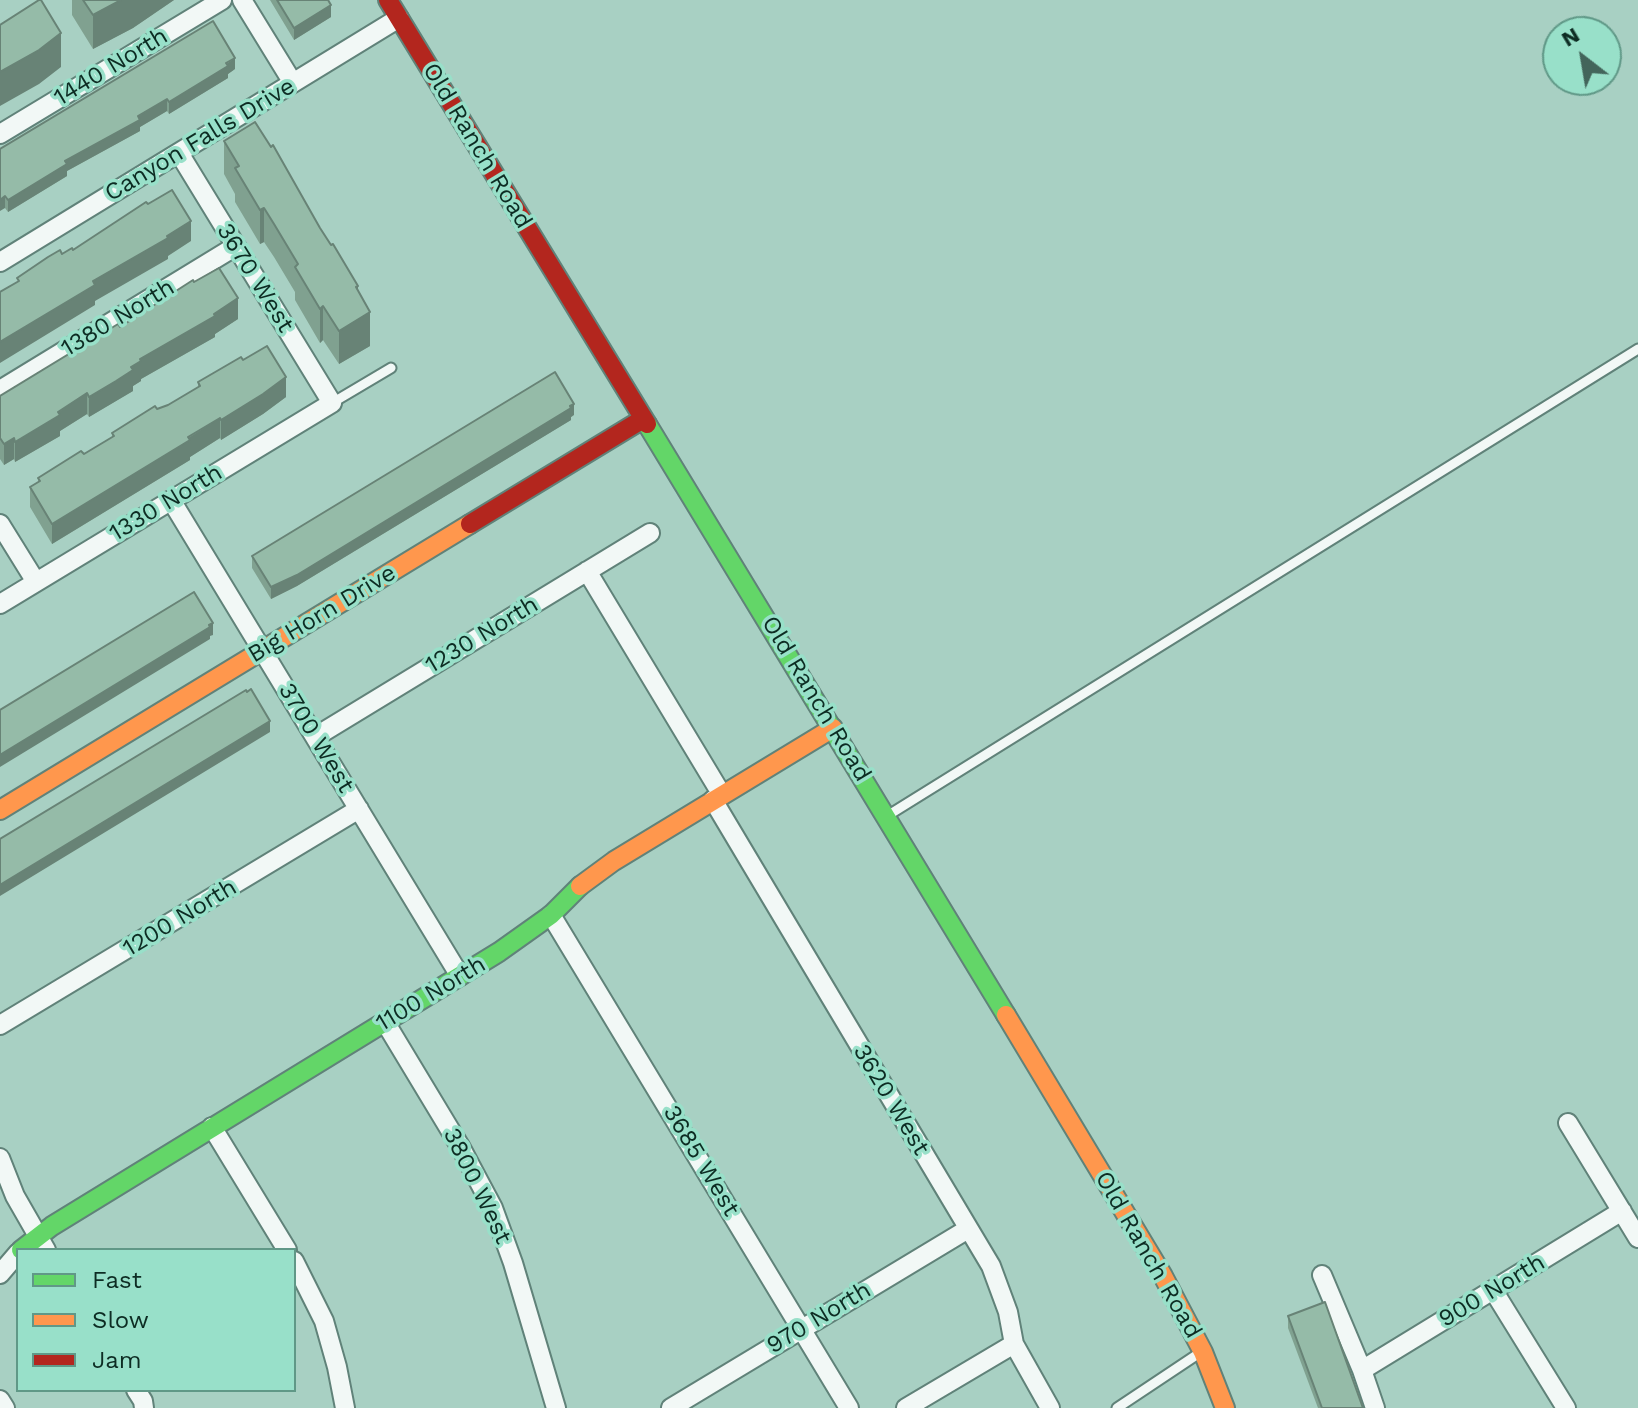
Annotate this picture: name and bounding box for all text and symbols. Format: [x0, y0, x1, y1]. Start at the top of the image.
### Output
north arrow [1542, 16, 1622, 96]
street label: 1440 North [49, 22, 173, 112]
text: N [1557, 22, 1584, 52]
street label: Old Ranch Road [416, 58, 538, 234]
street label: Canyon Falls Drive [100, 72, 300, 208]
street label: 3670 West [210, 218, 300, 338]
street label: 1380 North [56, 273, 180, 363]
street label: 1330 North [104, 458, 228, 548]
street label: Big Horn Drive [243, 559, 401, 669]
street label: 1230 North [420, 590, 544, 680]
street label: Old Ranch Road [755, 611, 877, 787]
street label: 3700 West [272, 678, 360, 798]
street label: 1200 North [118, 873, 242, 963]
street label: 1100 North [371, 950, 491, 1038]
street label: 3620 West [847, 1039, 935, 1161]
street label: 3685 West [657, 1100, 745, 1222]
street label: 3800 West [437, 1123, 517, 1249]
street label: Old Ranch Road [1089, 1166, 1207, 1344]
legend [16, 1248, 296, 1392]
street label: 900 North [1434, 1248, 1550, 1334]
text: Fast [92, 1266, 142, 1294]
street label: 970 North [762, 1276, 876, 1360]
text: Slow [92, 1306, 149, 1334]
text: Jam [92, 1346, 142, 1374]

